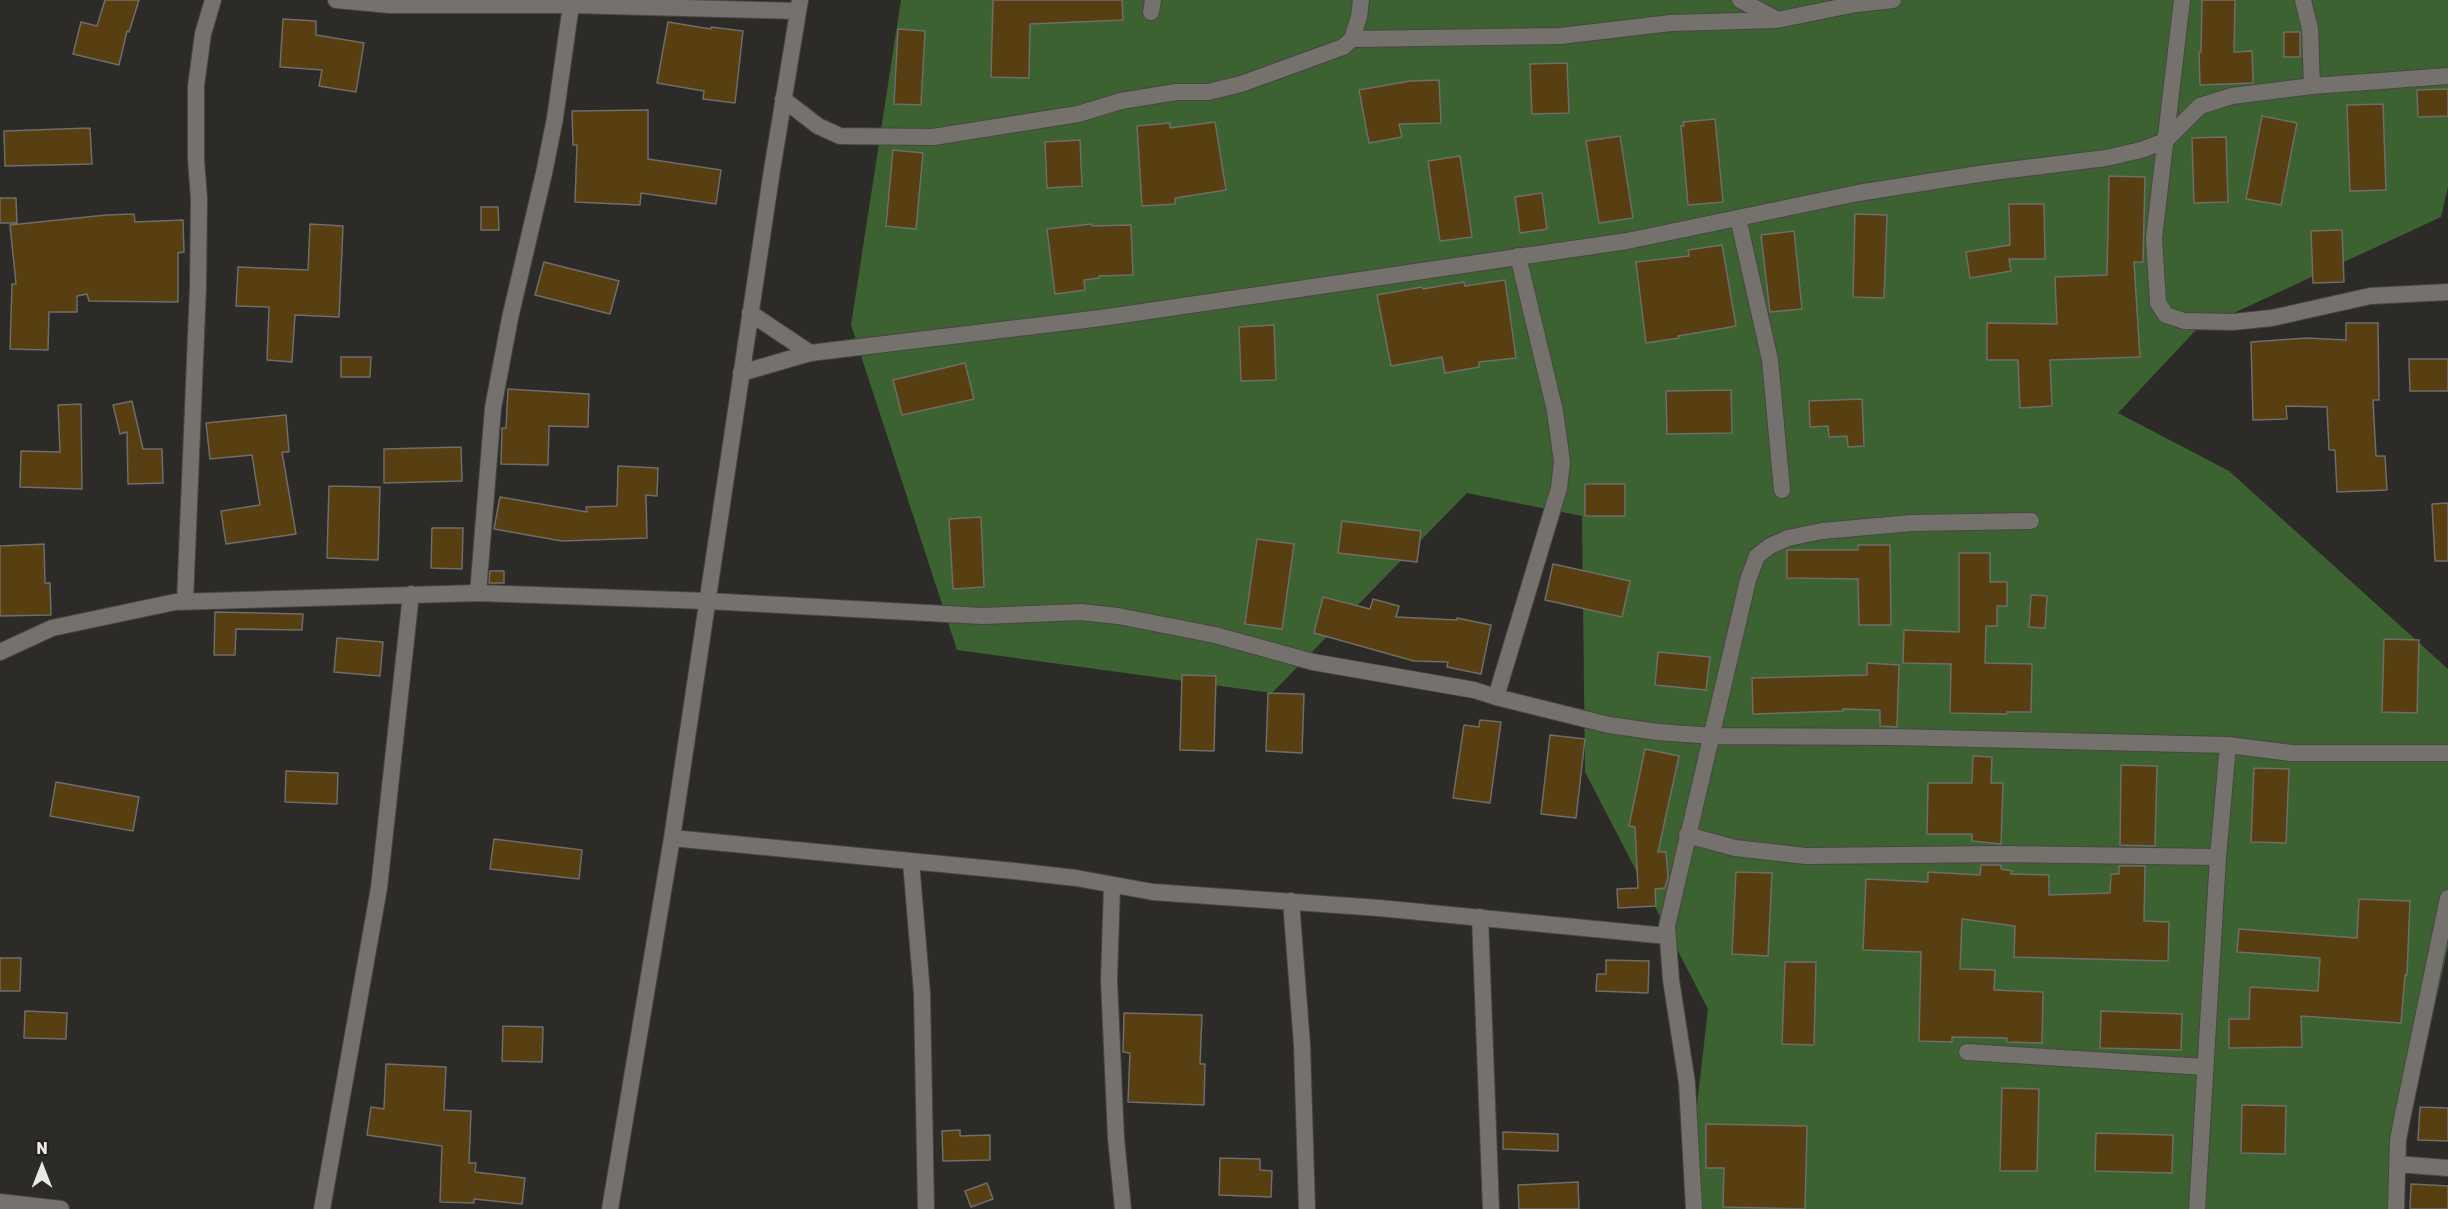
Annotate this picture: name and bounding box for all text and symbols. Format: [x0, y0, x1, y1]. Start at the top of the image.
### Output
north arrow [12, 1137, 72, 1197]
text: N [36, 1139, 48, 1158]

